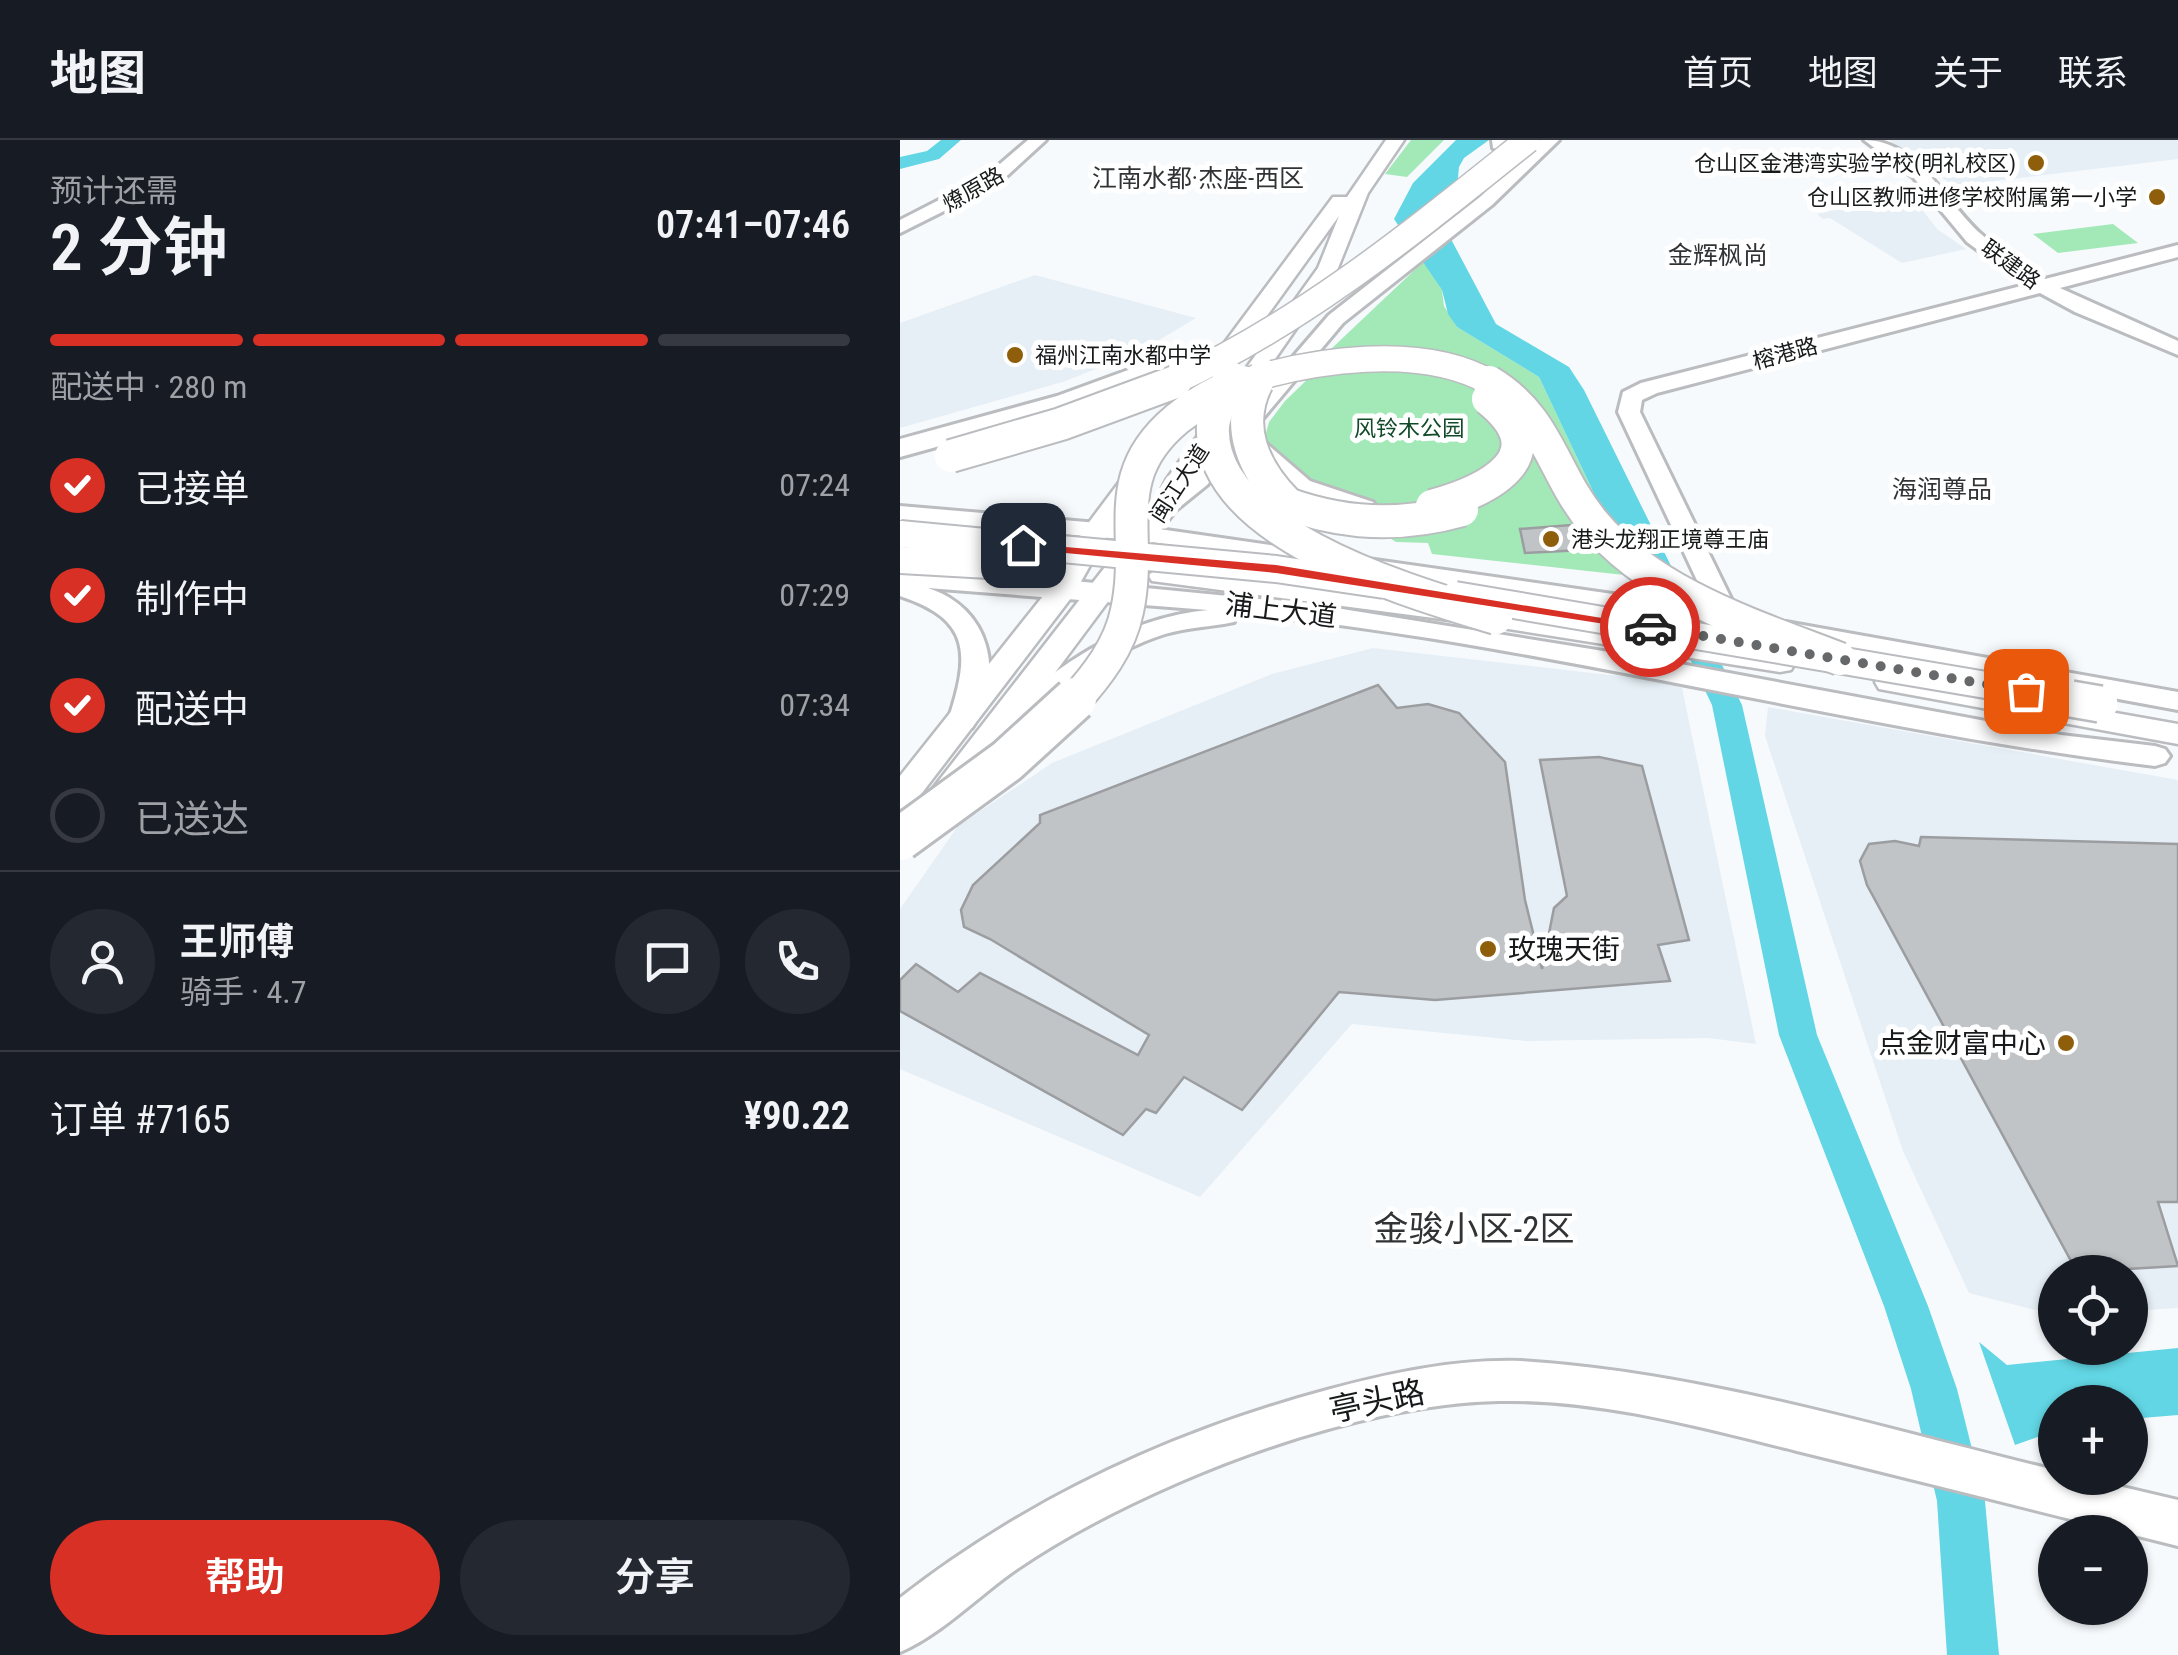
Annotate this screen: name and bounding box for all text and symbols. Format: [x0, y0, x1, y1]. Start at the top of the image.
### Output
text: 地图 [50, 45, 146, 102]
text: 首页 [1683, 53, 1753, 94]
text: 地图 [1808, 53, 1878, 94]
text: 关于 [1933, 53, 2003, 94]
text: 联系 [2058, 53, 2128, 94]
place label: 仓山区金港湾实验学校(明礼校区) [1694, 151, 2016, 177]
marker: 仓山区金港湾实验学校(明礼校区) [2025, 152, 2047, 174]
street label: 燎原路 [938, 162, 1008, 217]
district label: 江南水都·杰座-西区 [1092, 164, 1304, 193]
text: 预计还需 [50, 172, 178, 210]
place label: 仓山区教师进修学校附属第一小学 [1807, 185, 2137, 210]
marker: 仓山区教师进修学校附属第一小学 [2146, 186, 2168, 208]
text: 07:41–07:46 [656, 203, 850, 247]
text: 2 分钟 [50, 210, 228, 286]
street label: 联建路 [1977, 235, 2045, 294]
district label: 金辉枫尚 [1668, 241, 1768, 270]
street label: 榕港路 [1750, 333, 1820, 374]
place label: 福州江南水都中学 [1035, 343, 1211, 368]
marker: 福州江南水都中学 [1004, 344, 1026, 366]
text: 配送中 · 280 m [50, 368, 247, 406]
park label: 风铃木公园 [1354, 416, 1464, 441]
street label: 闽江大道 [1145, 440, 1214, 527]
icon: check [50, 458, 105, 513]
text: 07:24 [779, 466, 850, 504]
text: 已接单 [135, 467, 249, 511]
district label: 海润尊品 [1892, 475, 1992, 504]
pin [981, 503, 1066, 588]
icon: home [996, 518, 1051, 573]
place label: 港头龙翔正境尊王庙 [1571, 527, 1769, 552]
marker: 港头龙翔正境尊王庙 [1540, 528, 1562, 550]
icon: check [50, 568, 105, 623]
text: 07:29 [779, 576, 850, 614]
text: 制作中 [135, 577, 249, 621]
courier [1600, 577, 1700, 677]
street label: 浦上大道 [1223, 587, 1339, 634]
icon: car [1623, 600, 1678, 655]
pin [1984, 649, 2069, 734]
icon: bag [1999, 664, 2054, 719]
icon: check [50, 678, 105, 733]
text: 07:34 [779, 686, 850, 724]
text: 配送中 [135, 687, 249, 731]
text: 已送达 [135, 797, 249, 841]
button: person [50, 909, 155, 1014]
button: chat [615, 909, 720, 1014]
button: phone [745, 909, 850, 1014]
text: 王师傅 [180, 920, 294, 964]
place label: 玫瑰天街 [1508, 933, 1620, 966]
marker: 玫瑰天街 [1477, 938, 1499, 960]
text: 骑手 · 4.7 [180, 973, 307, 1011]
place label: 点金财富中心 [1878, 1027, 2046, 1060]
marker: 点金财富中心 [2055, 1032, 2077, 1054]
text: ¥90.22 [744, 1094, 850, 1138]
text: 订单 #7165 [50, 1098, 231, 1142]
district label: 金骏小区-2区 [1374, 1209, 1574, 1250]
map controls [2038, 1255, 2148, 1625]
button: locate [2038, 1255, 2148, 1365]
street label: 亭头路 [1326, 1372, 1428, 1430]
button: + [2038, 1385, 2148, 1495]
button: − [2038, 1515, 2148, 1625]
button: 帮助 [50, 1520, 440, 1635]
button: 分享 [460, 1520, 850, 1635]

